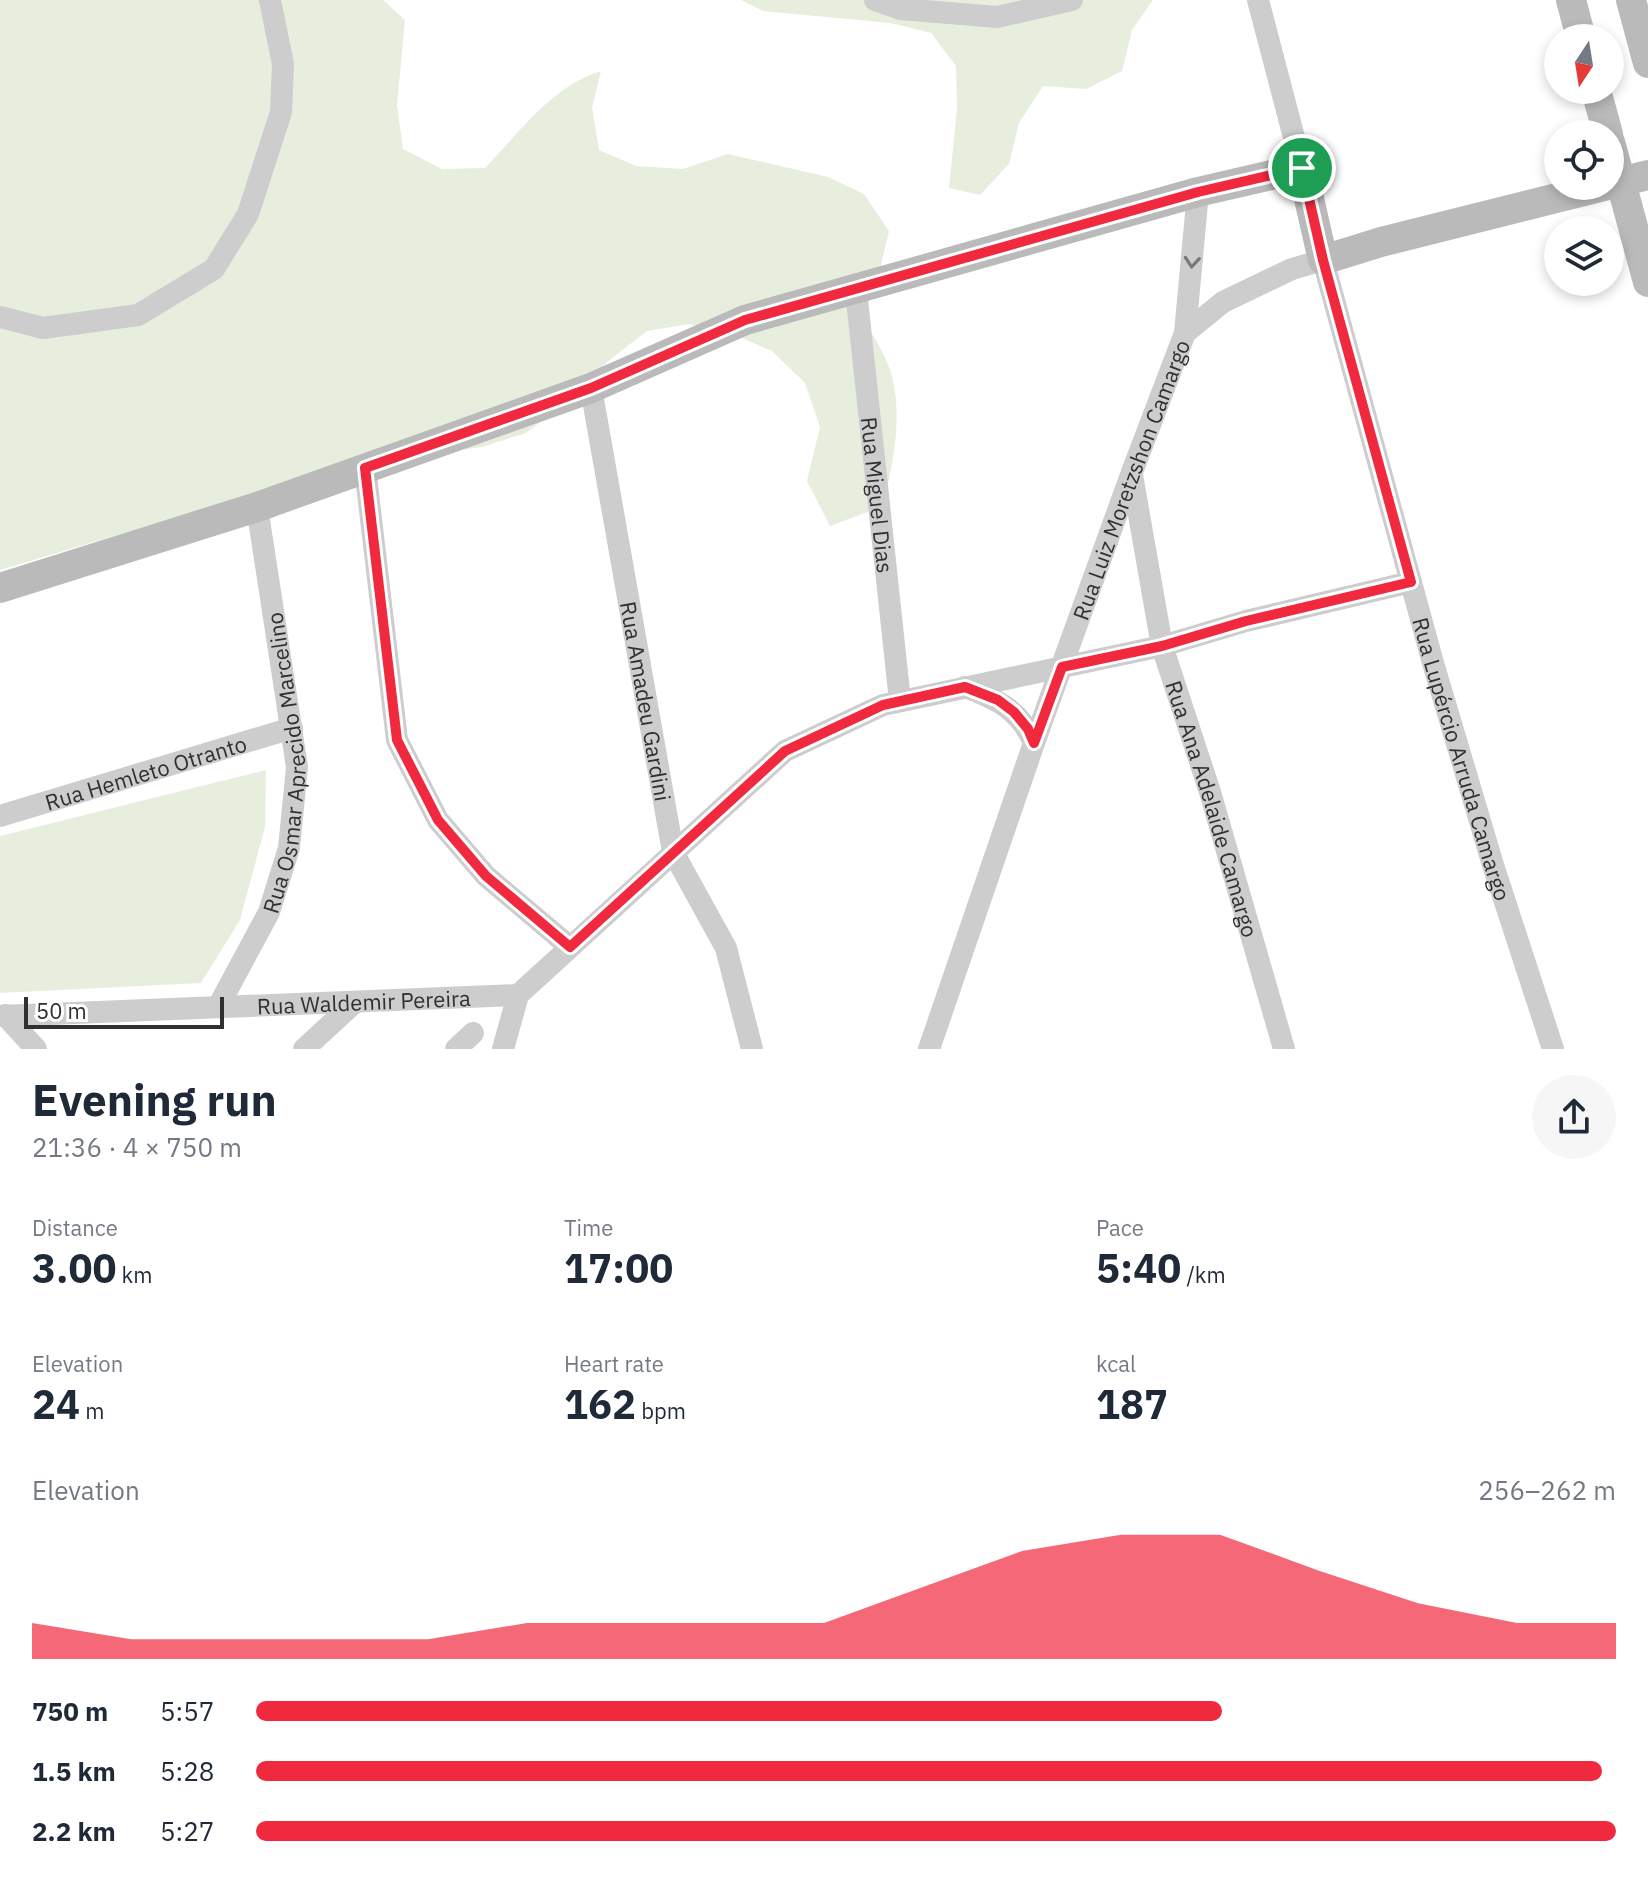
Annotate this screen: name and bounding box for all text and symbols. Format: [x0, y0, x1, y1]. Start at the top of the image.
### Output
north arrow [1544, 24, 1624, 104]
map controls [1544, 24, 1624, 296]
button: locate [1544, 120, 1624, 200]
pin [1268, 134, 1336, 202]
icon: arrive [1280, 146, 1324, 190]
button: layers [1544, 216, 1624, 296]
one-way arrow [1183, 256, 1200, 269]
street label: Rua Luiz Moretzshon Camargo [1065, 335, 1196, 624]
street label: Rua Miguel Dias [855, 415, 901, 574]
street label: Rua Amadeu Gardini [614, 599, 678, 803]
street label: Rua Osmar Aprecido Marcelino [255, 610, 311, 917]
street label: Rua Lupércio Arruda Camargo [1407, 614, 1518, 904]
street label: Rua Ana Adelaide Camargo [1160, 676, 1266, 940]
street label: Rua Hemleto Otranto [41, 728, 250, 816]
street label: Rua Waldemir Pereira [256, 982, 471, 1020]
scale bar [24, 993, 224, 1029]
text: 50 m [36, 996, 87, 1025]
text: Evening run [32, 1071, 277, 1128]
button: share [1532, 1075, 1616, 1159]
text: 21:36 · 4 × 750 m [32, 1130, 242, 1164]
text: Distance [32, 1213, 118, 1242]
text: Time [564, 1213, 613, 1242]
text: Pace [1096, 1213, 1144, 1242]
text: 3.00 [32, 1242, 116, 1294]
text: 17:00 [564, 1242, 673, 1294]
text: 5:40 [1096, 1242, 1181, 1294]
text: km [116, 1260, 152, 1289]
text: /km [1181, 1260, 1226, 1289]
text: Elevation [32, 1349, 123, 1378]
text: Heart rate [564, 1349, 664, 1378]
text: kcal [1096, 1349, 1136, 1378]
text: 24 [32, 1378, 80, 1430]
text: 162 [564, 1378, 636, 1430]
text: 187 [1096, 1378, 1168, 1430]
text: m [80, 1396, 104, 1425]
text: bpm [636, 1396, 686, 1425]
text: Elevation [32, 1473, 140, 1507]
text: 256–262 m [1478, 1473, 1616, 1507]
text: 750 m [32, 1694, 108, 1728]
text: 5:57 [160, 1694, 214, 1728]
text: 1.5 km [32, 1754, 116, 1788]
text: 5:28 [160, 1754, 214, 1788]
text: 2.2 km [32, 1814, 116, 1848]
text: 5:27 [160, 1814, 214, 1848]

